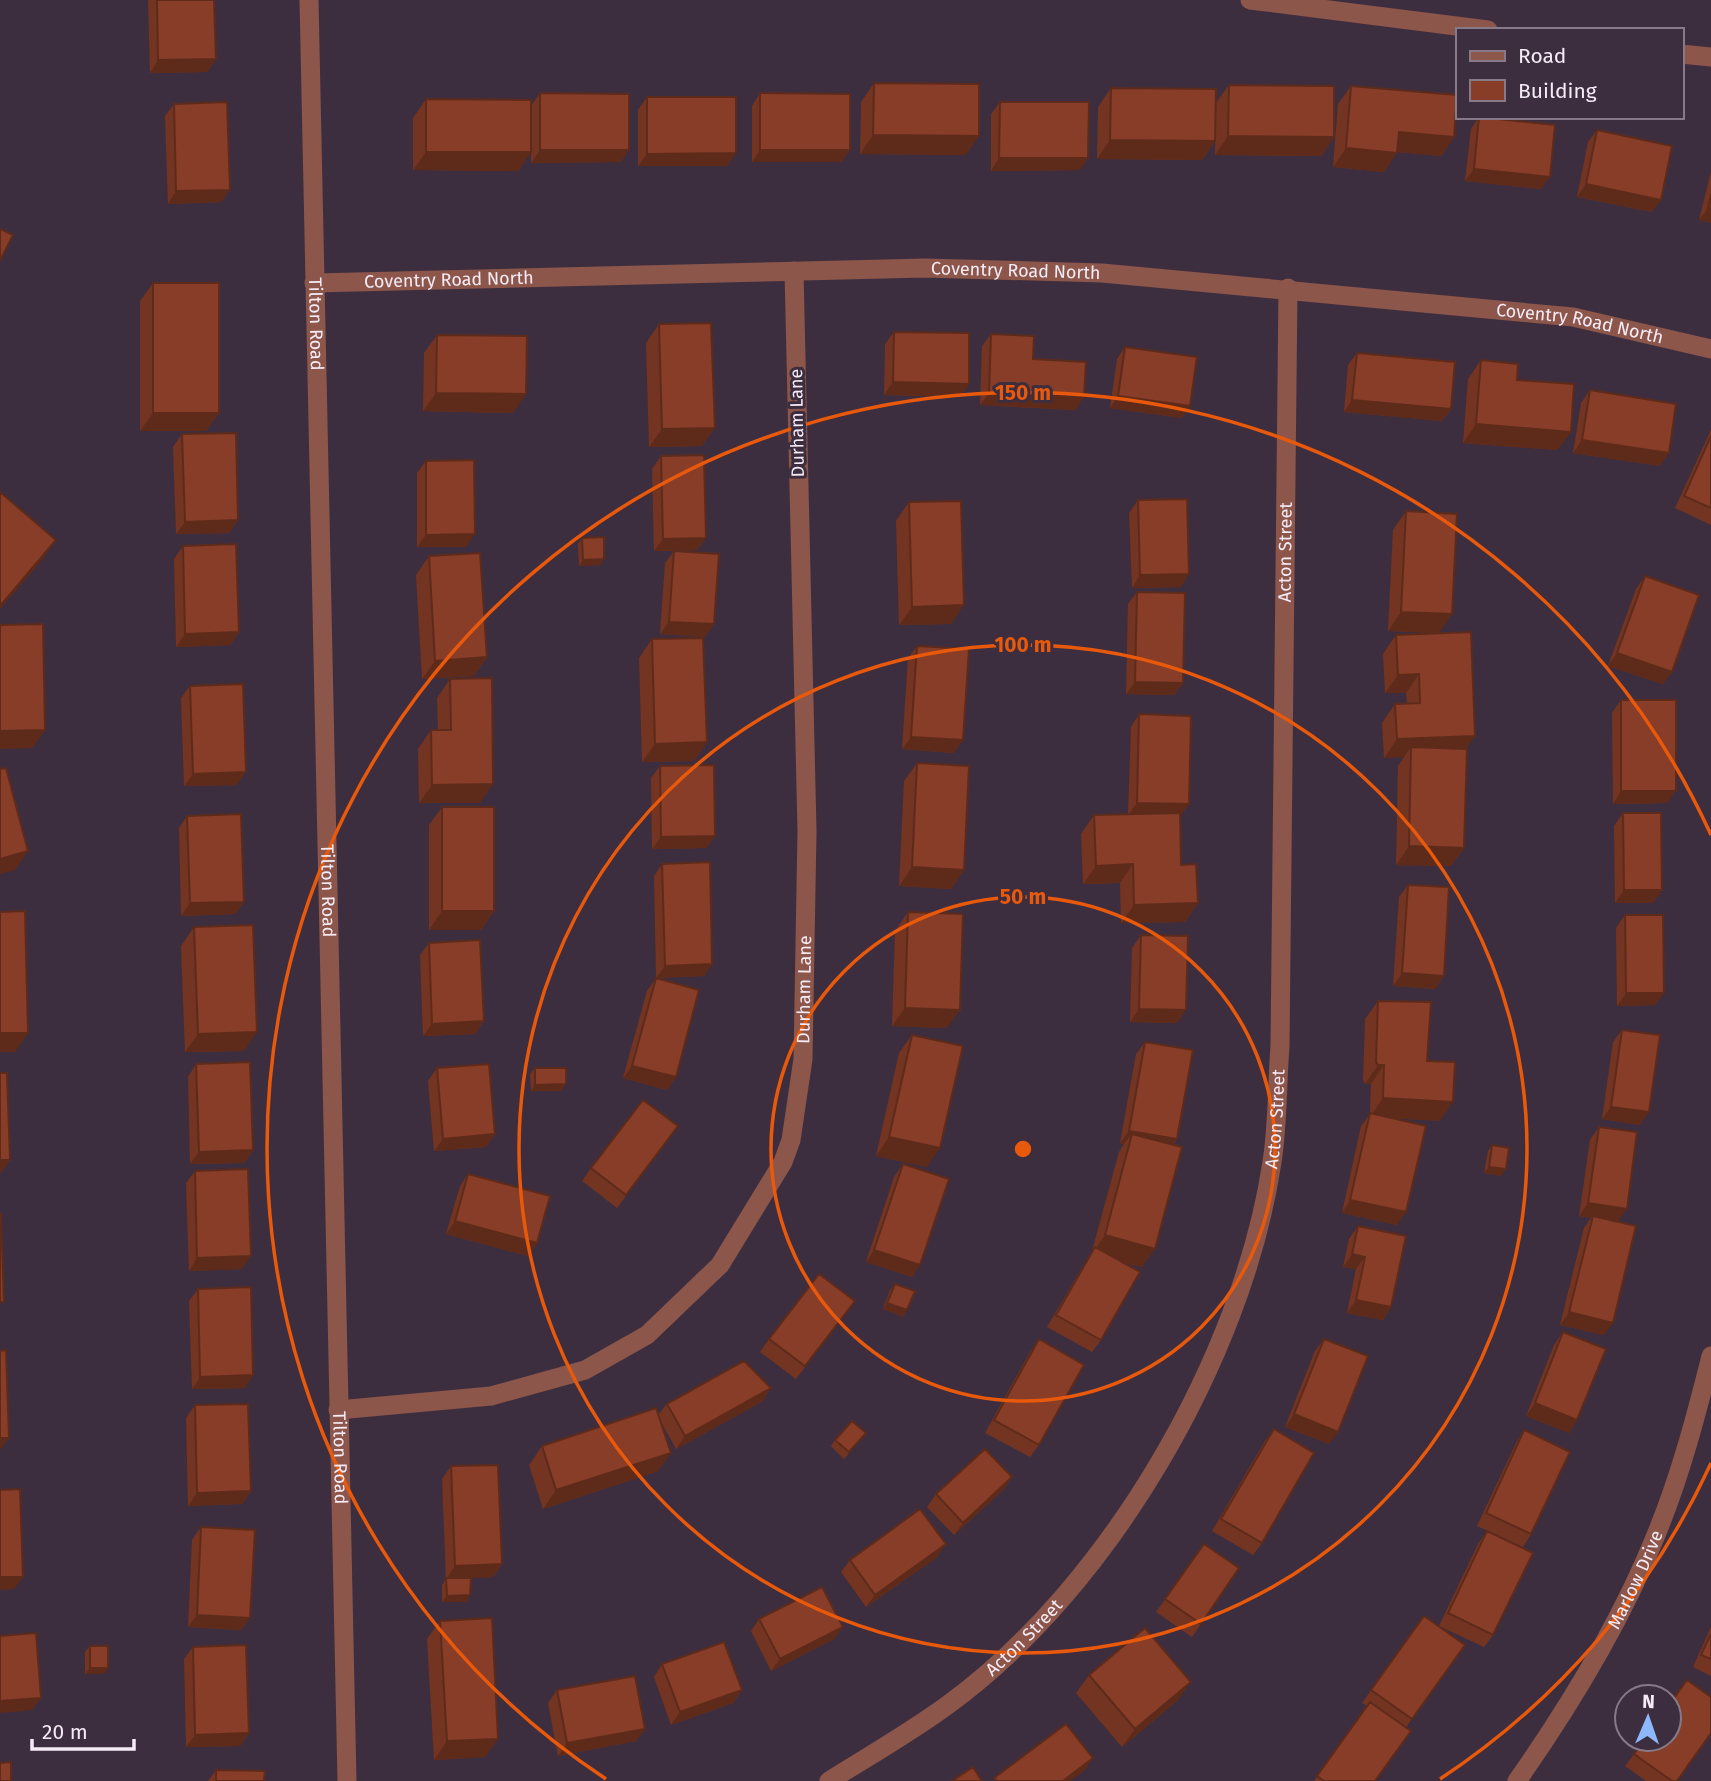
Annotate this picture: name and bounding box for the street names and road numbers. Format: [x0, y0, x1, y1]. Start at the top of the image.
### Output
street label: Coventry Road North [931, 257, 1101, 284]
street label: Coventry Road North [364, 267, 534, 293]
street label: Tilton Road [304, 277, 328, 371]
street label: Coventry Road North [1495, 299, 1666, 349]
street label: Durham Lane [785, 369, 809, 477]
street label: Acton Street [1274, 502, 1297, 602]
street label: Tilton Road [316, 844, 340, 938]
street label: Durham Lane [792, 935, 816, 1044]
street label: Acton Street [1260, 1068, 1290, 1170]
street label: Tilton Road [328, 1411, 352, 1505]
street label: Marlow Drive [1603, 1527, 1668, 1633]
street label: Acton Street [981, 1594, 1067, 1681]

